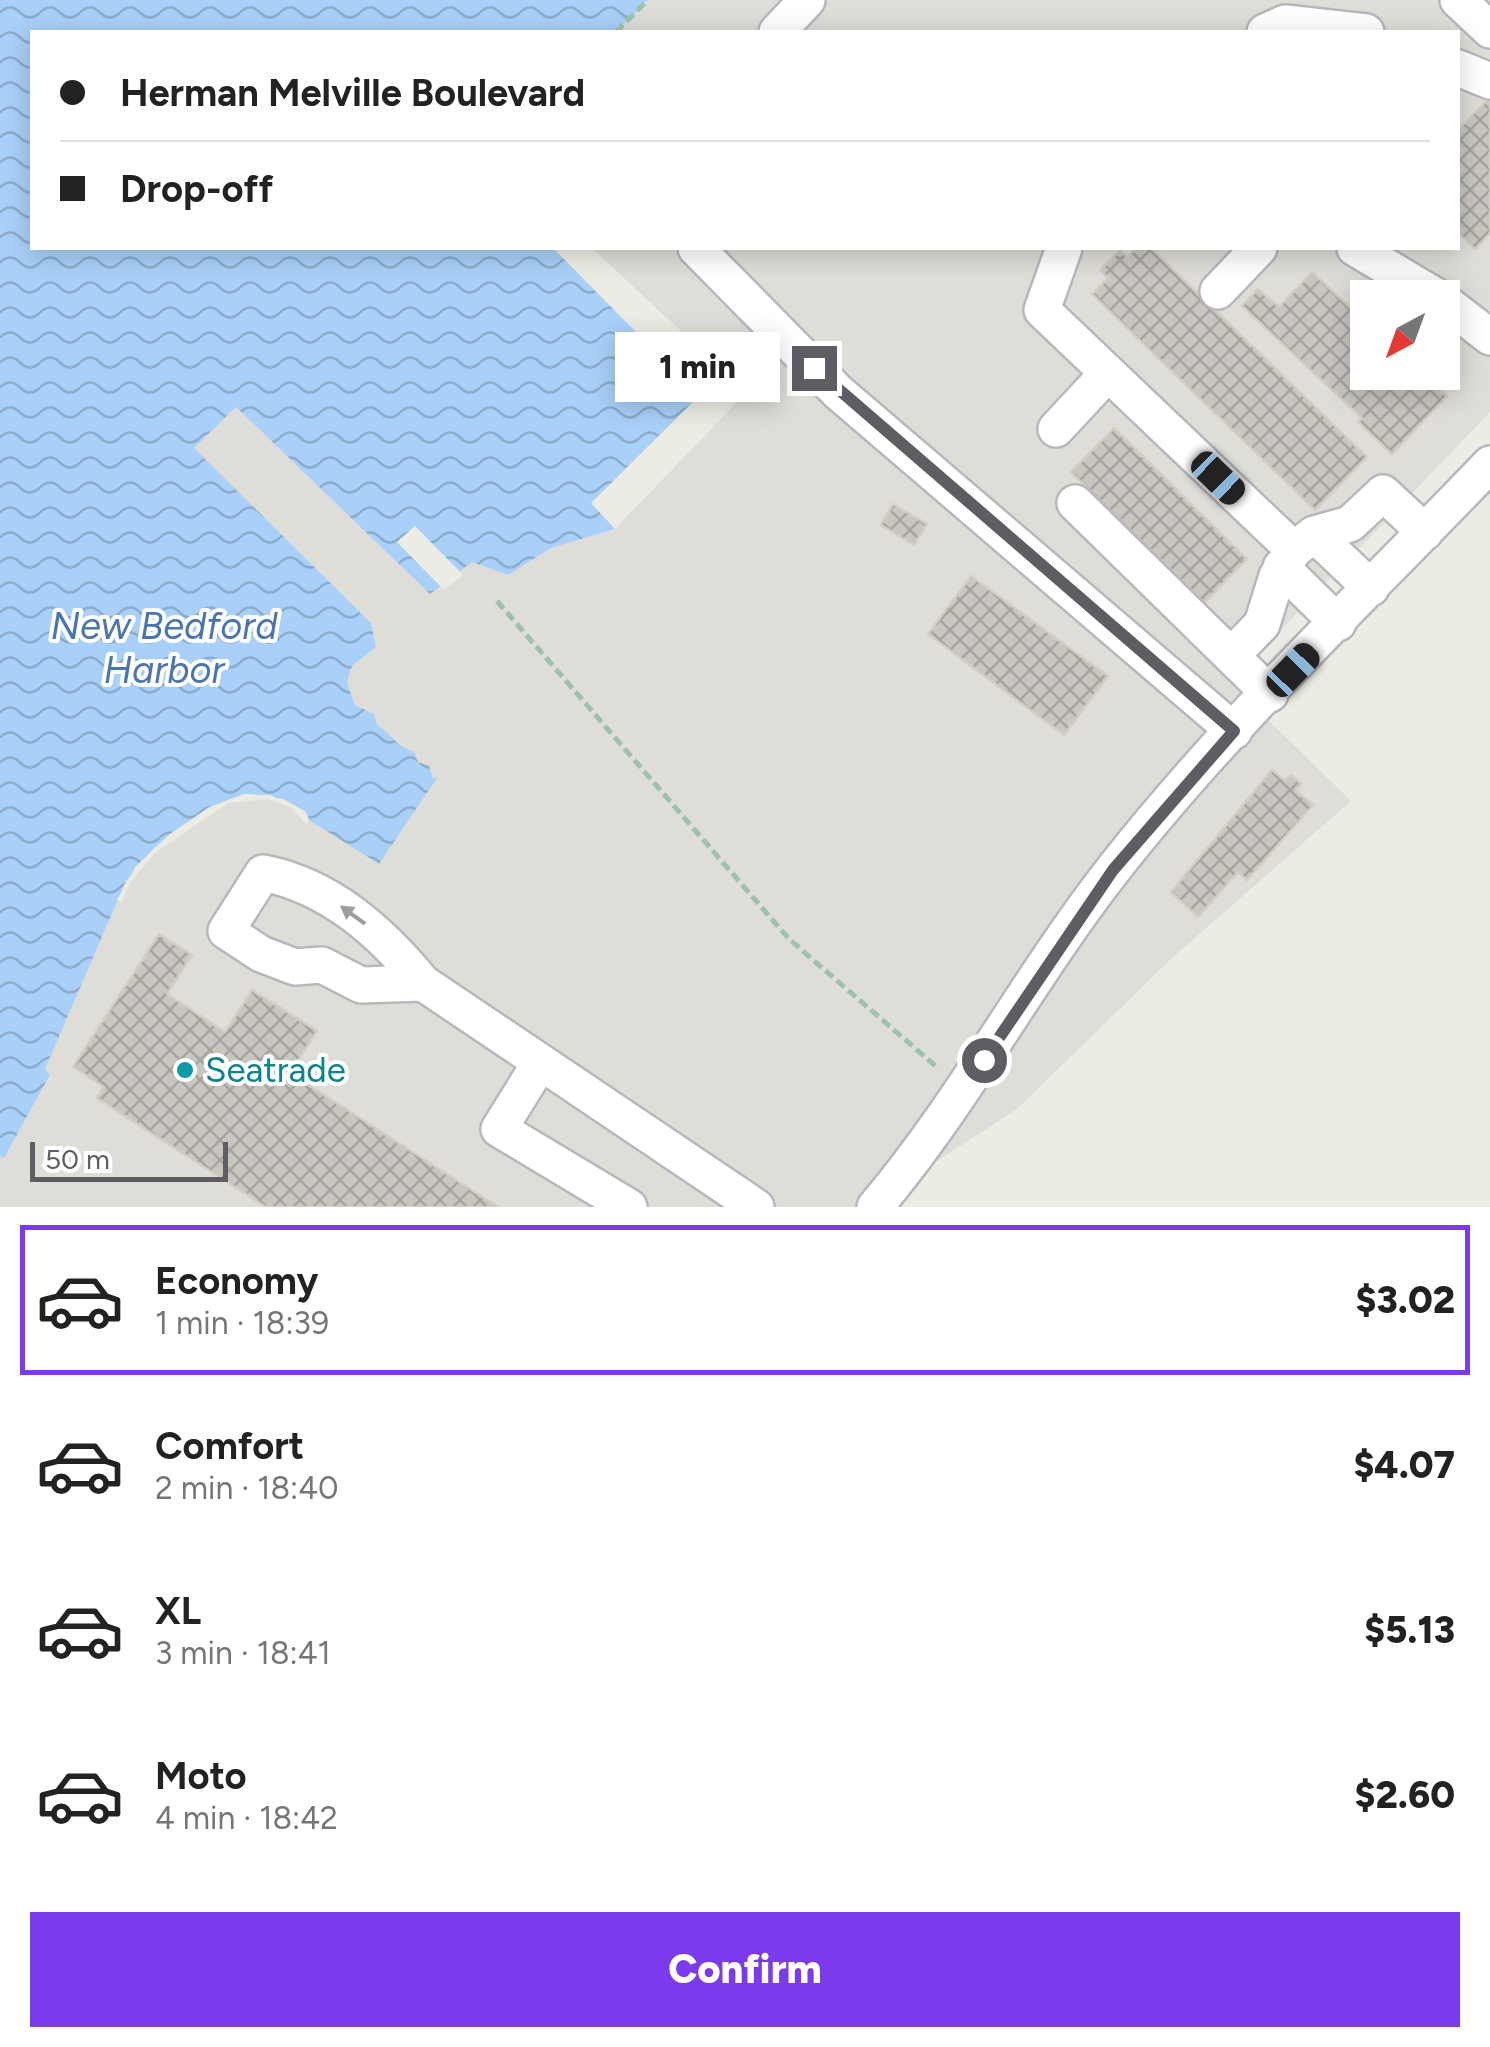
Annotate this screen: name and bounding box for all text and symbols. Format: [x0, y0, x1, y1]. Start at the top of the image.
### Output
text: Herman Melville Boulevard [120, 70, 585, 116]
text: Drop-off [120, 166, 273, 212]
north arrow [1350, 280, 1460, 390]
map controls [1350, 280, 1460, 390]
callout: 1 min [614, 333, 779, 403]
route end [792, 346, 837, 391]
text: 1 min [659, 348, 736, 386]
car [1186, 446, 1250, 510]
water label: New Bedford Harbor [51, 603, 278, 693]
car [1261, 638, 1325, 702]
one-way arrow [340, 906, 366, 926]
route start [962, 1038, 1007, 1083]
place label: Seatrade [205, 1049, 346, 1091]
marker: Seatrade [174, 1059, 196, 1081]
scale bar [30, 1137, 228, 1182]
text: 50 m [45, 1142, 110, 1176]
icon: car [35, 1255, 125, 1345]
text: Economy [155, 1258, 318, 1304]
text: $3.02 [1356, 1277, 1455, 1323]
text: 1 min · 18:39 [155, 1304, 329, 1342]
icon: car [35, 1420, 125, 1510]
text: Comfort [155, 1423, 304, 1469]
text: $4.07 [1353, 1442, 1455, 1488]
text: 2 min · 18:40 [155, 1469, 339, 1507]
icon: car [35, 1585, 125, 1675]
text: XL [155, 1588, 201, 1634]
text: $5.13 [1364, 1607, 1455, 1653]
text: 3 min · 18:41 [155, 1634, 331, 1672]
icon: car [35, 1750, 125, 1840]
text: Moto [155, 1753, 247, 1799]
text: $2.60 [1355, 1772, 1455, 1818]
text: 4 min · 18:42 [155, 1799, 338, 1837]
button: Confirm [30, 1912, 1460, 2027]

